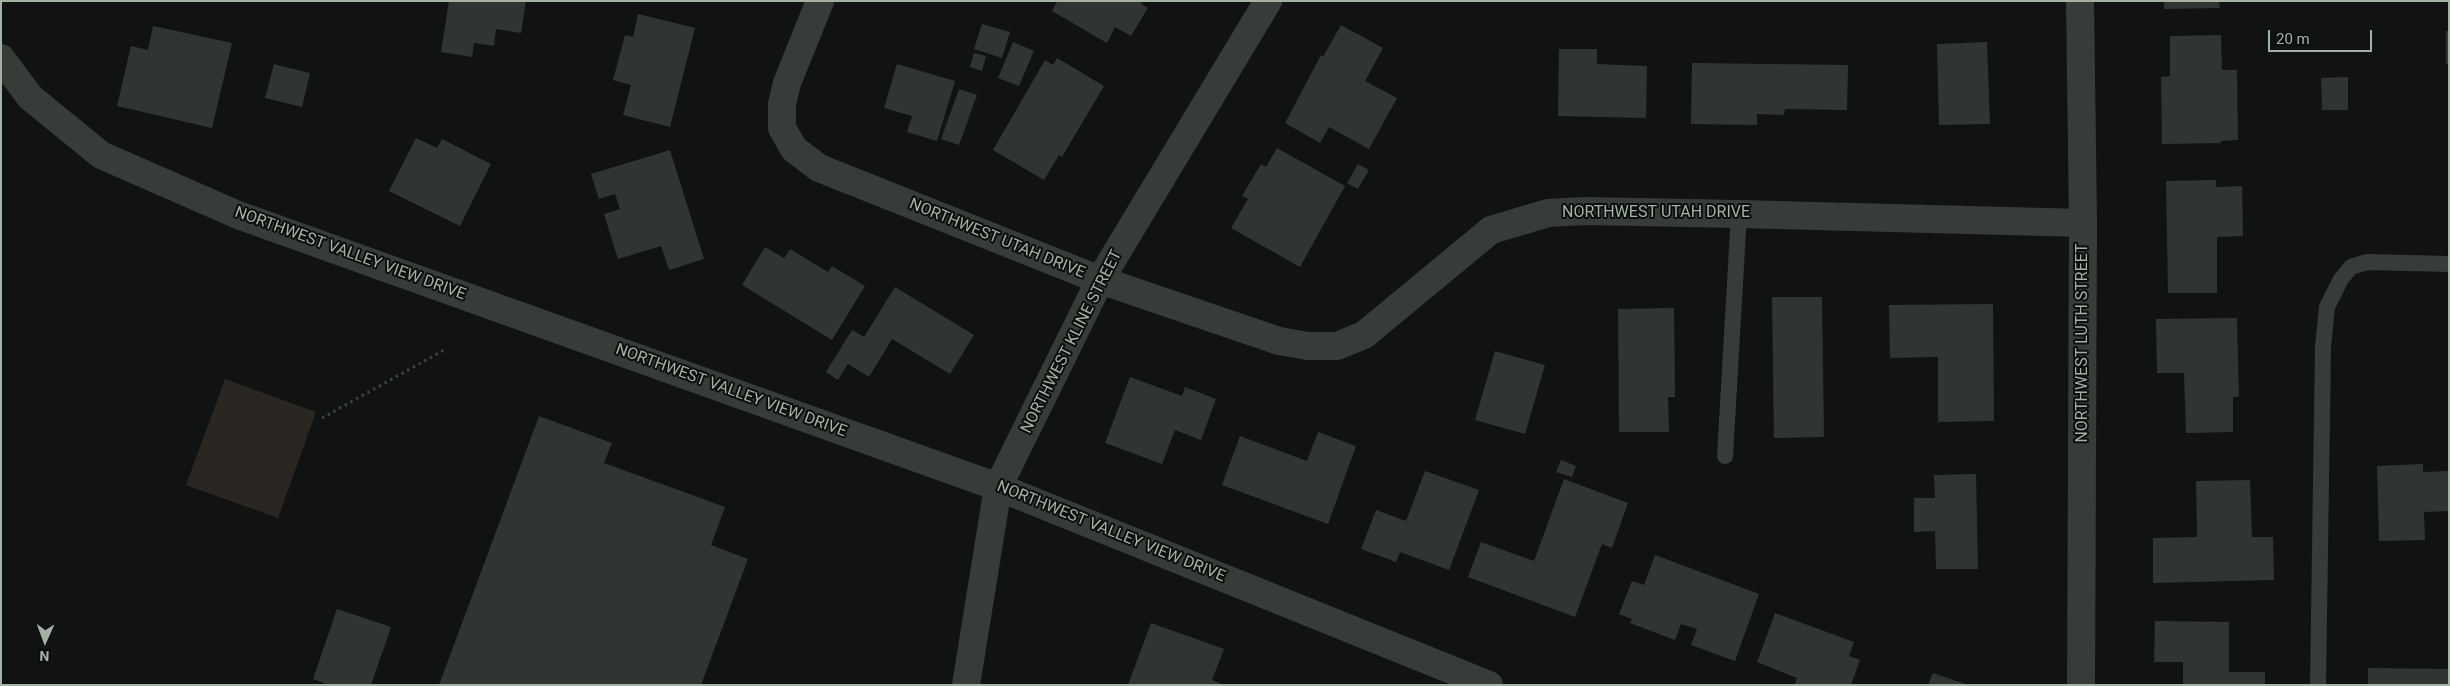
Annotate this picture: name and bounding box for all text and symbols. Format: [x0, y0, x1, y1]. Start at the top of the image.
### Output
scale bar [2270, 20, 2374, 52]
text: 20 m [2276, 30, 2310, 48]
street label: NORTHWEST UTAH DRIVE [906, 195, 1088, 283]
street label: NORTHWEST VALLEY VIEW DRIVE [232, 203, 468, 305]
street label: NORTHWEST UTAH DRIVE [1562, 203, 1750, 223]
street label: NORTHWEST LUTH STREET [2073, 243, 2093, 443]
street label: NORTHWEST KLINE STREET [1017, 247, 1127, 437]
street label: NORTHWEST VALLEY VIEW DRIVE [613, 340, 849, 442]
street label: NORTHWEST VALLEY VIEW DRIVE [994, 477, 1228, 587]
north arrow [20, 616, 70, 666]
text: N [39, 648, 50, 664]

